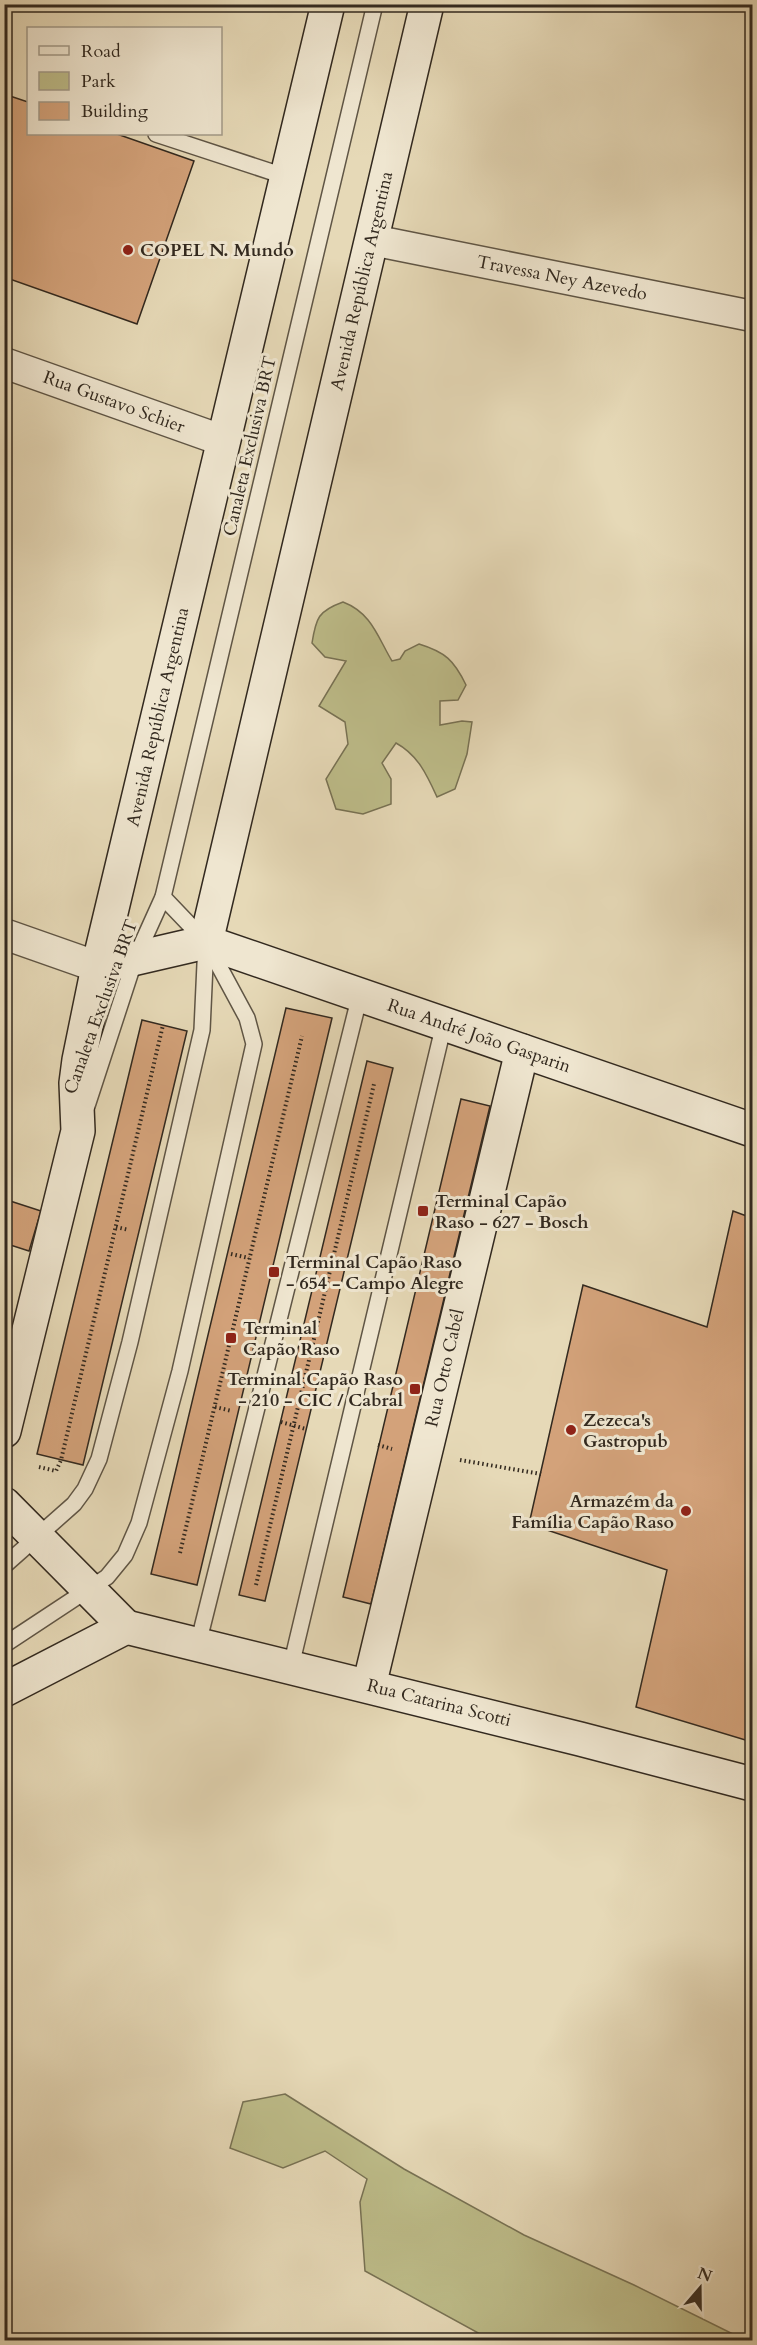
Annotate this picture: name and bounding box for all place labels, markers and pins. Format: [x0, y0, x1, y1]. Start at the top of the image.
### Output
place label: COPEL N. Mundo [140, 238, 294, 263]
marker: COPEL N. Mundo [121, 243, 135, 257]
place label: Terminal Capão Raso - 627 - Bosch [435, 1189, 589, 1235]
marker: Terminal Capão Raso - 627 - Bosch [416, 1204, 430, 1218]
place label: Terminal Capão Raso - 654 - Campo Alegre [286, 1250, 464, 1296]
marker: Terminal Capão Raso - 654 - Campo Alegre [267, 1265, 281, 1279]
place label: Terminal Capão Raso [243, 1316, 340, 1362]
marker: Terminal Capão Raso [224, 1331, 238, 1345]
place label: Terminal Capão Raso - 210 - CIC / Cabral [227, 1367, 403, 1413]
marker: Terminal Capão Raso - 210 - CIC / Cabral [408, 1382, 422, 1396]
place label: Zezeca's Gastropub [583, 1408, 668, 1454]
marker: Zezeca's Gastropub [564, 1423, 578, 1437]
place label: Armazém da Família Capão Raso [511, 1489, 674, 1535]
marker: Armazém da Família Capão Raso [679, 1504, 693, 1518]

